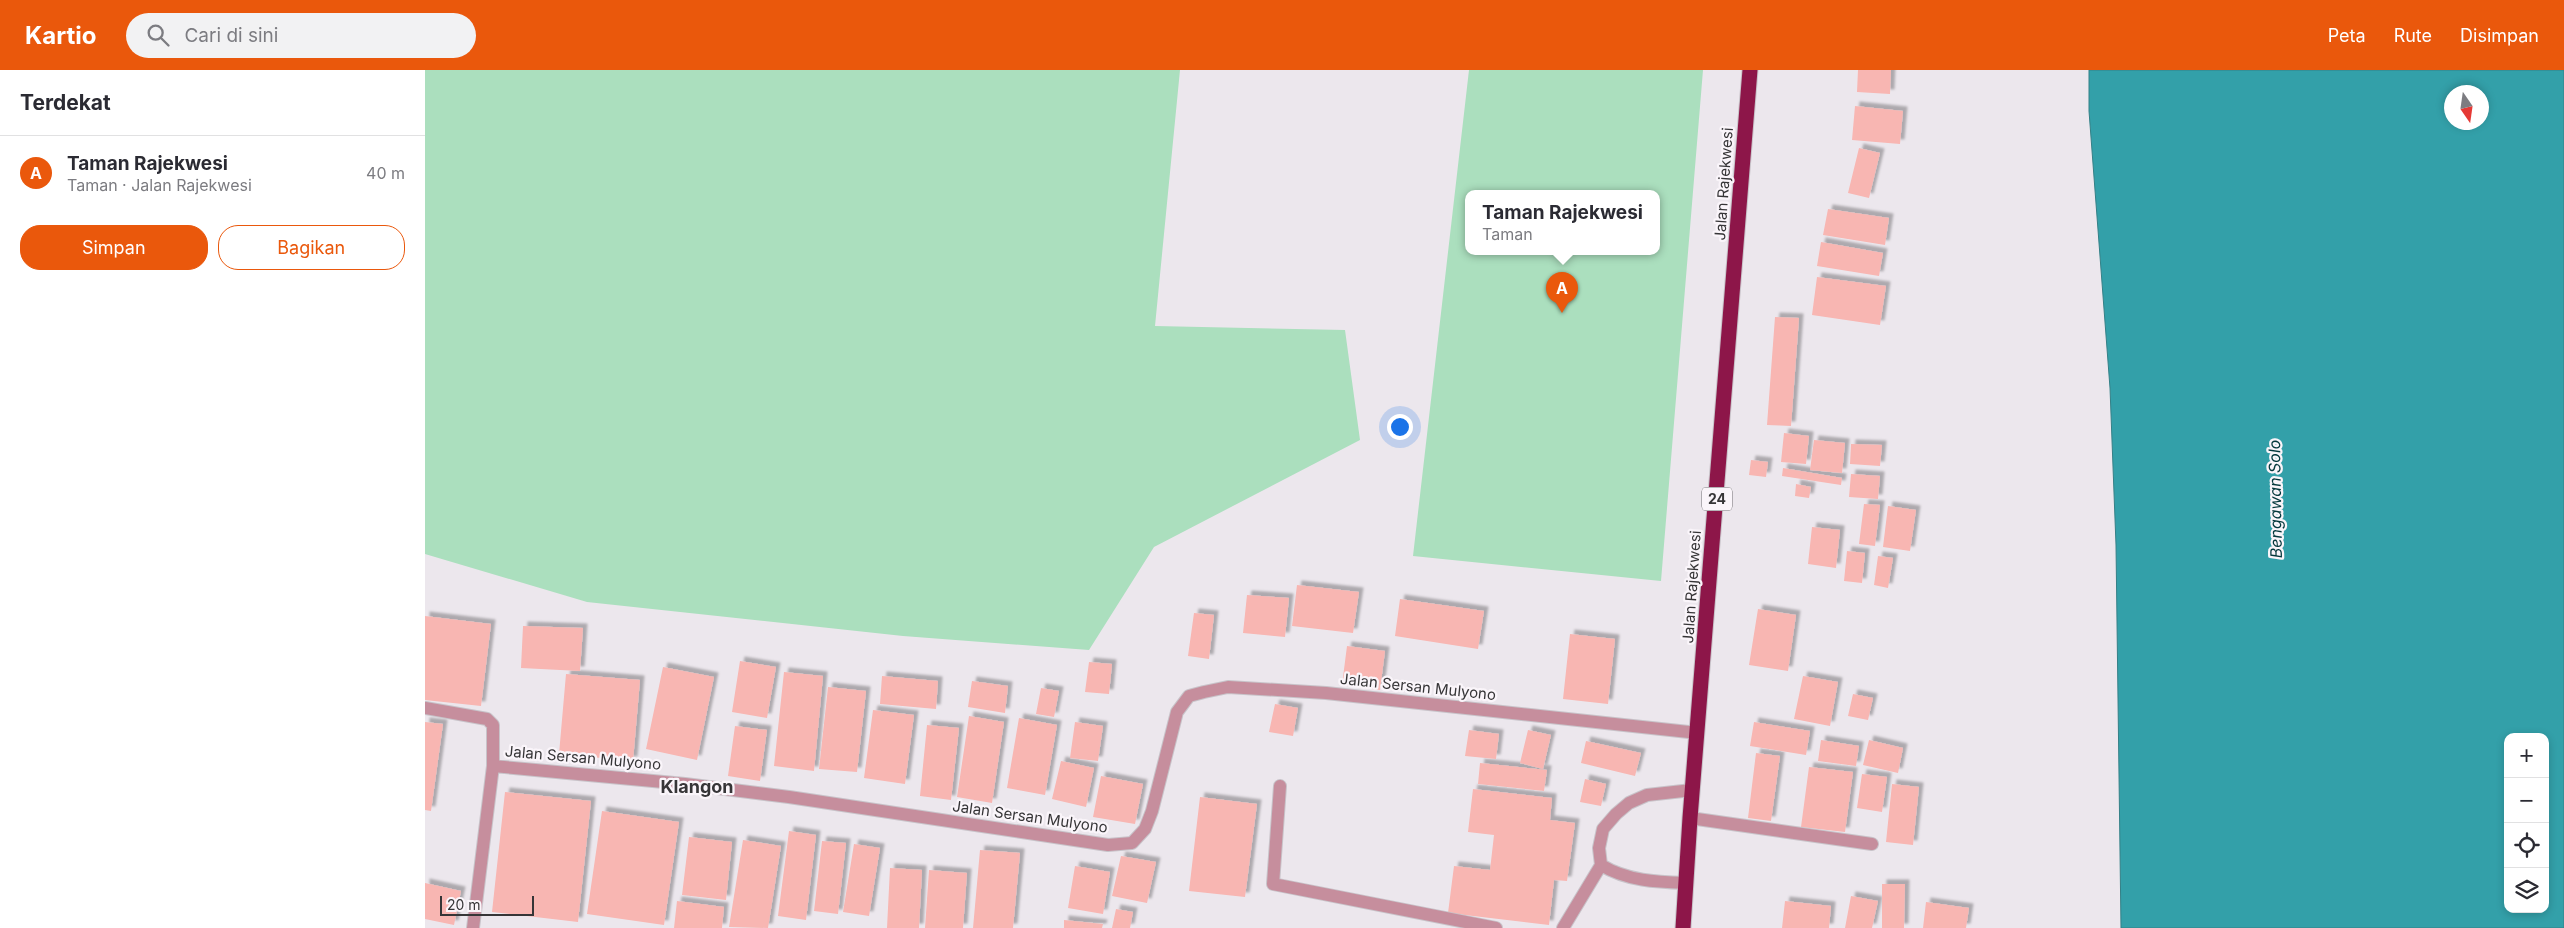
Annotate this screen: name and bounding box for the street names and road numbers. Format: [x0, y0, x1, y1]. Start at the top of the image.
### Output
street label: Jalan Rajekwesi [1710, 127, 1737, 241]
road number: 24 [1702, 488, 1732, 510]
street label: Jalan Rajekwesi [1678, 530, 1705, 644]
street label: Jalan Sersan Mulyono [1339, 669, 1497, 704]
street label: Jalan Sersan Mulyono [504, 741, 662, 774]
street label: Jalan Sersan Mulyono [951, 796, 1109, 837]

